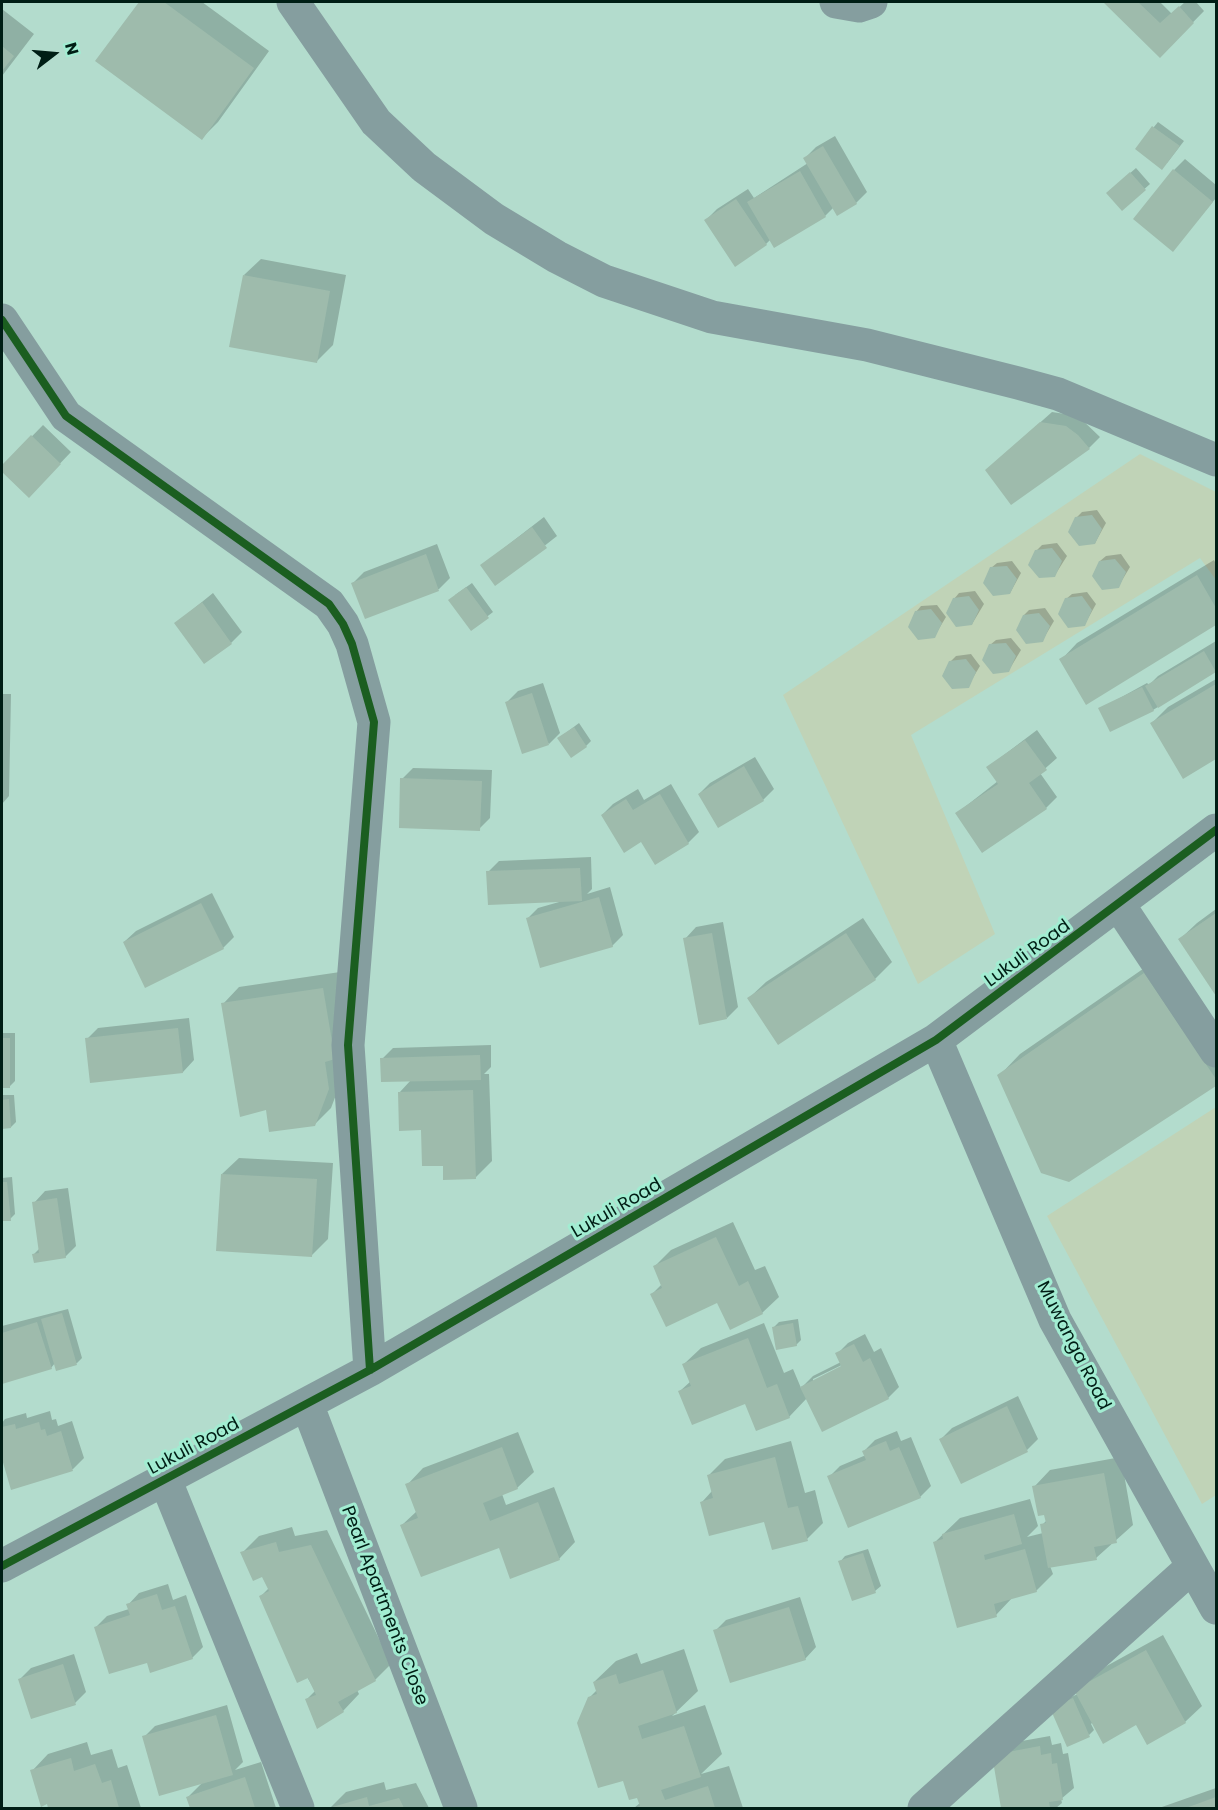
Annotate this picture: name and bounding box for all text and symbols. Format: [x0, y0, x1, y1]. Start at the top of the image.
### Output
north arrow [24, 24, 84, 84]
text: N [59, 40, 84, 58]
street label: Lukuli Road [981, 916, 1075, 992]
street label: Lukuli Road [568, 1175, 666, 1243]
street label: Muwanga Road [1031, 1278, 1115, 1414]
street label: Lukuli Road [145, 1414, 243, 1480]
street label: Pearl Apartments Close [336, 1503, 432, 1709]

